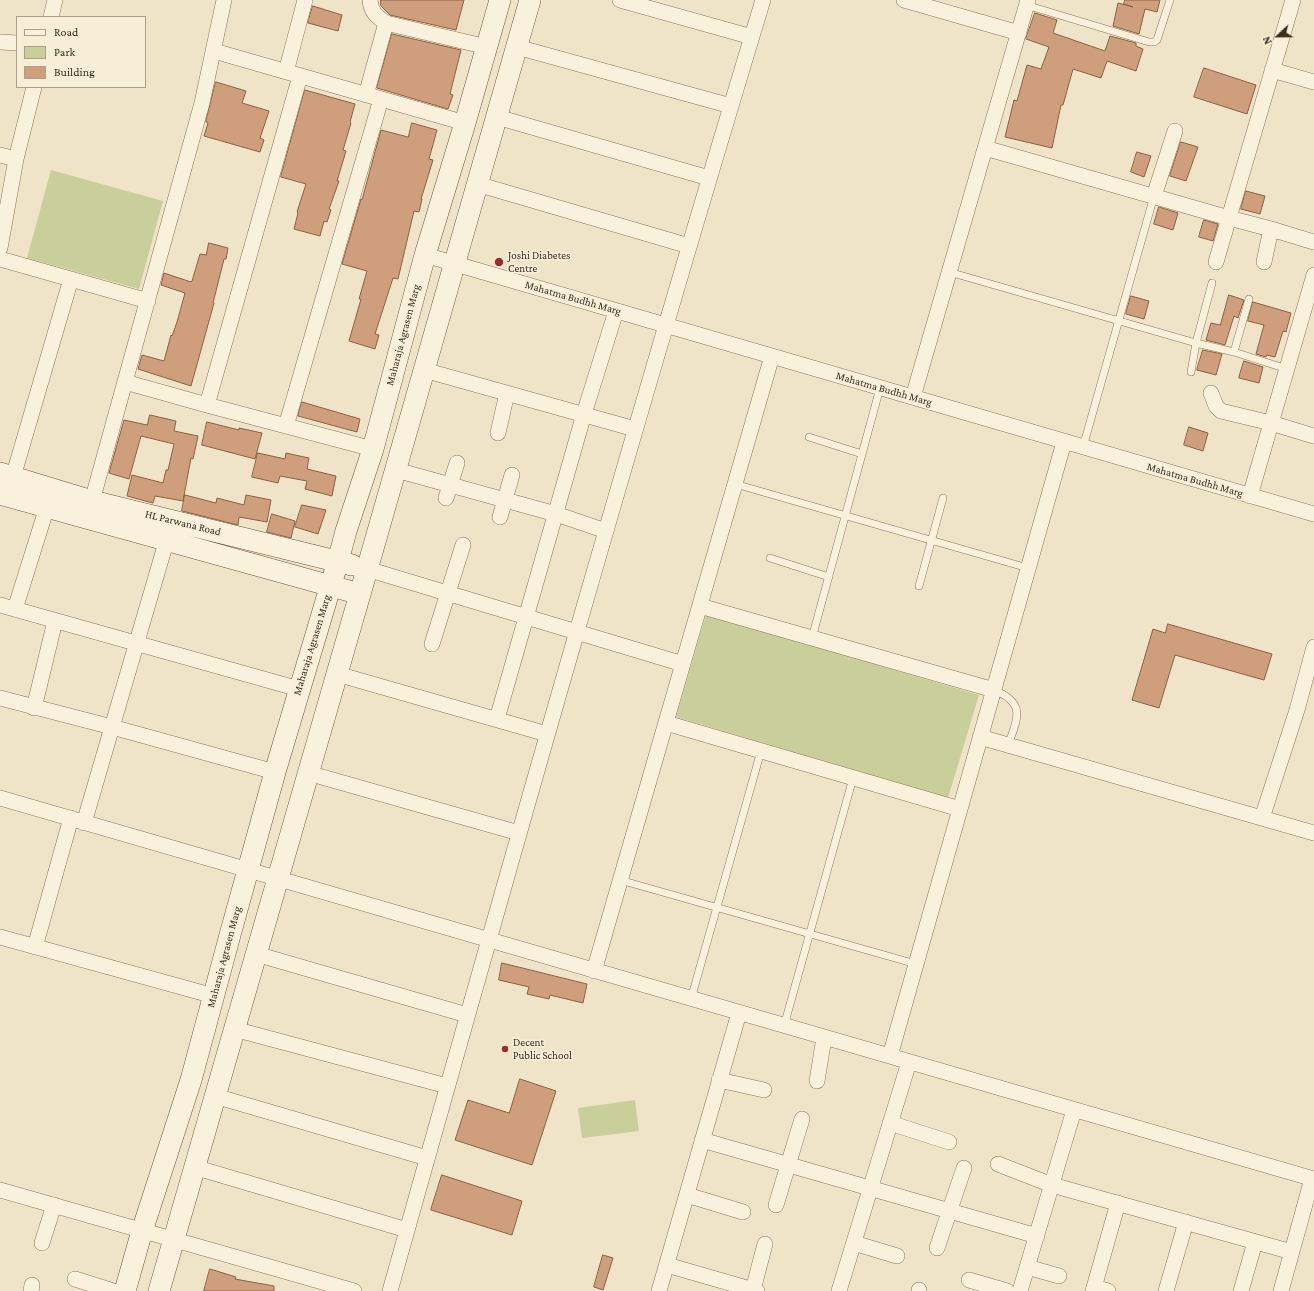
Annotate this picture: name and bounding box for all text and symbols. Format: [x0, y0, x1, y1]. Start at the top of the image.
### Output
legend [16, 16, 146, 88]
north arrow [1258, 16, 1298, 56]
text: Road [54, 25, 78, 39]
text: N [1260, 35, 1274, 46]
text: Park [54, 45, 75, 59]
text: Building [54, 65, 95, 79]
place label: Joshi Diabetes Centre [508, 249, 570, 275]
marker: Joshi Diabetes Centre [493, 256, 505, 268]
street label: Mahatma Budhh Marg [523, 278, 623, 318]
street label: Maharaja Agrasen Marg [383, 283, 423, 387]
street label: Mahatma Budhh Marg [834, 369, 934, 409]
street label: Mahatma Budhh Marg [1145, 460, 1245, 500]
street label: HL Parwana Road [144, 507, 222, 539]
street label: Maharaja Agrasen Marg [290, 593, 334, 697]
street label: Maharaja Agrasen Marg [204, 905, 244, 1009]
place label: Decent Public School [513, 1036, 572, 1062]
marker: Decent Public School [500, 1044, 510, 1054]

